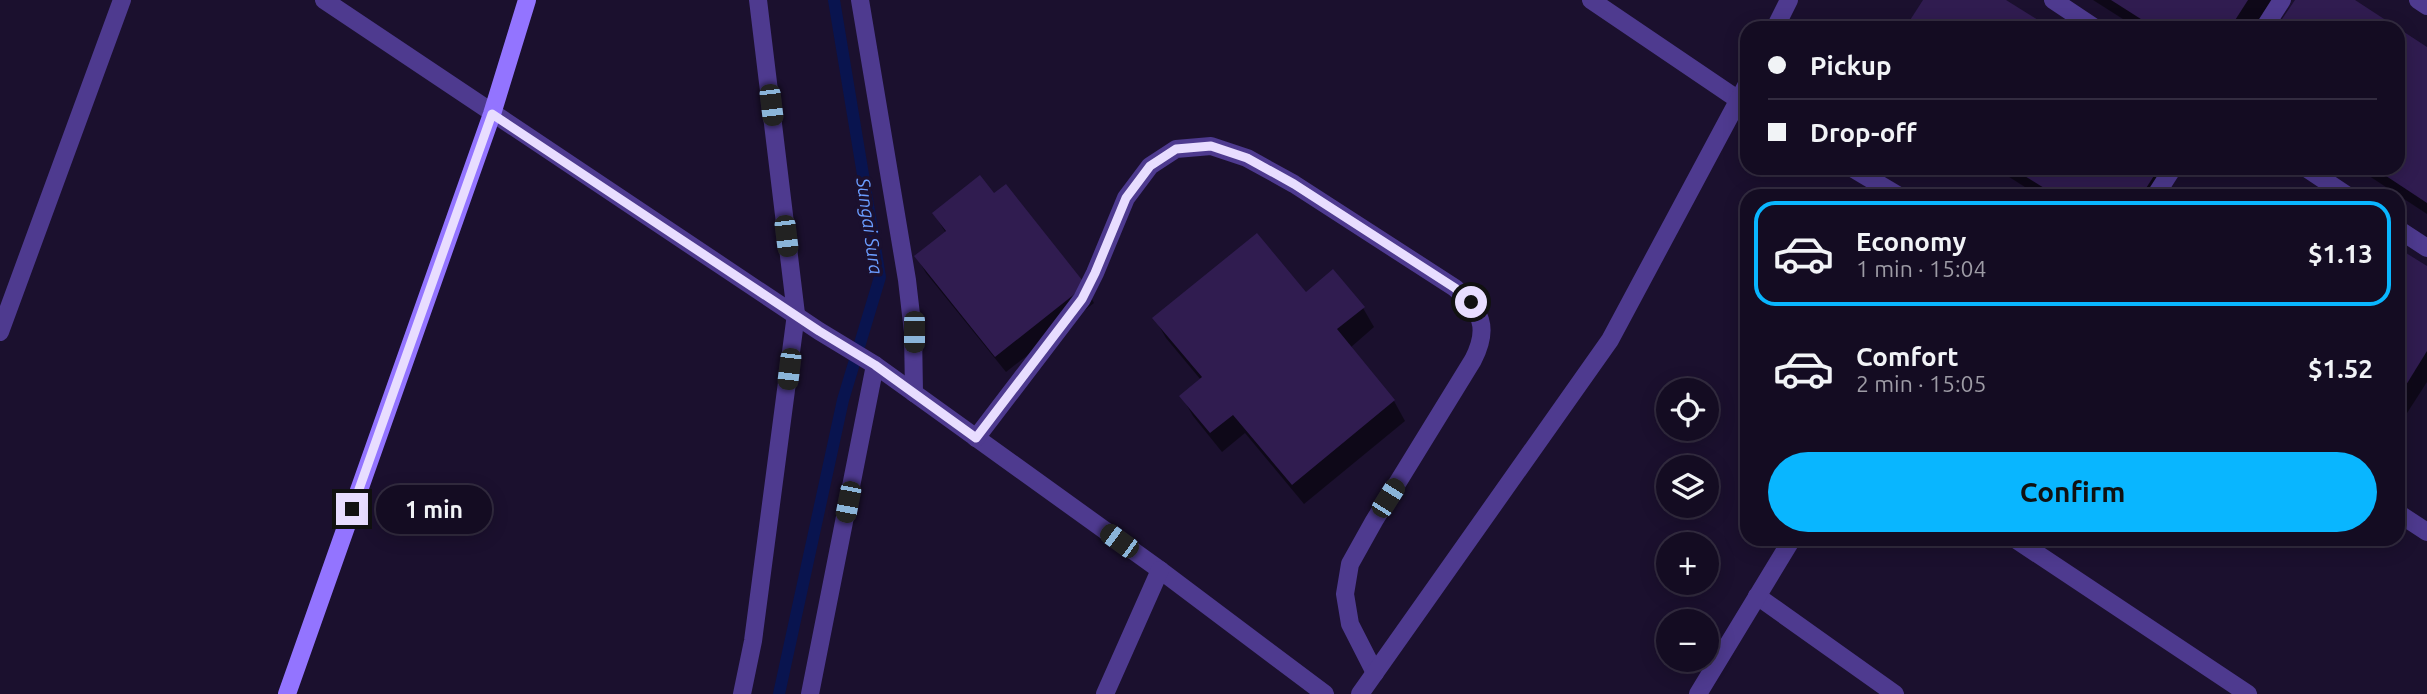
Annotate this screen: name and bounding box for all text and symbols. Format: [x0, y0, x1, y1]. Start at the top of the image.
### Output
text: Pickup [1810, 51, 1892, 80]
car [759, 83, 784, 127]
text: Drop-off [1810, 118, 1917, 147]
water label: Sungai Sura [852, 175, 888, 276]
car [774, 214, 799, 258]
icon: car [1772, 222, 1835, 285]
text: Economy [1856, 227, 1966, 256]
text: $1.13 [2308, 239, 2373, 268]
text: 1 min · 15:04 [1856, 256, 1987, 281]
route start [1455, 286, 1487, 318]
car [904, 311, 925, 353]
icon: car [1772, 337, 1835, 400]
text: Comfort [1856, 342, 1959, 371]
car [777, 347, 802, 391]
text: $1.52 [2308, 354, 2373, 383]
text: 2 min · 15:05 [1856, 371, 1987, 396]
map controls [1656, 378, 1719, 672]
button: locate [1656, 378, 1719, 441]
button: Confirm [1768, 452, 2377, 532]
button: layers [1656, 455, 1719, 518]
car [1368, 475, 1409, 521]
car [834, 479, 863, 525]
callout: 1 min [376, 484, 492, 534]
route end [336, 493, 368, 525]
text: 1 min [405, 497, 463, 522]
car [1096, 520, 1143, 562]
button: + [1656, 532, 1719, 595]
button: − [1656, 609, 1719, 672]

